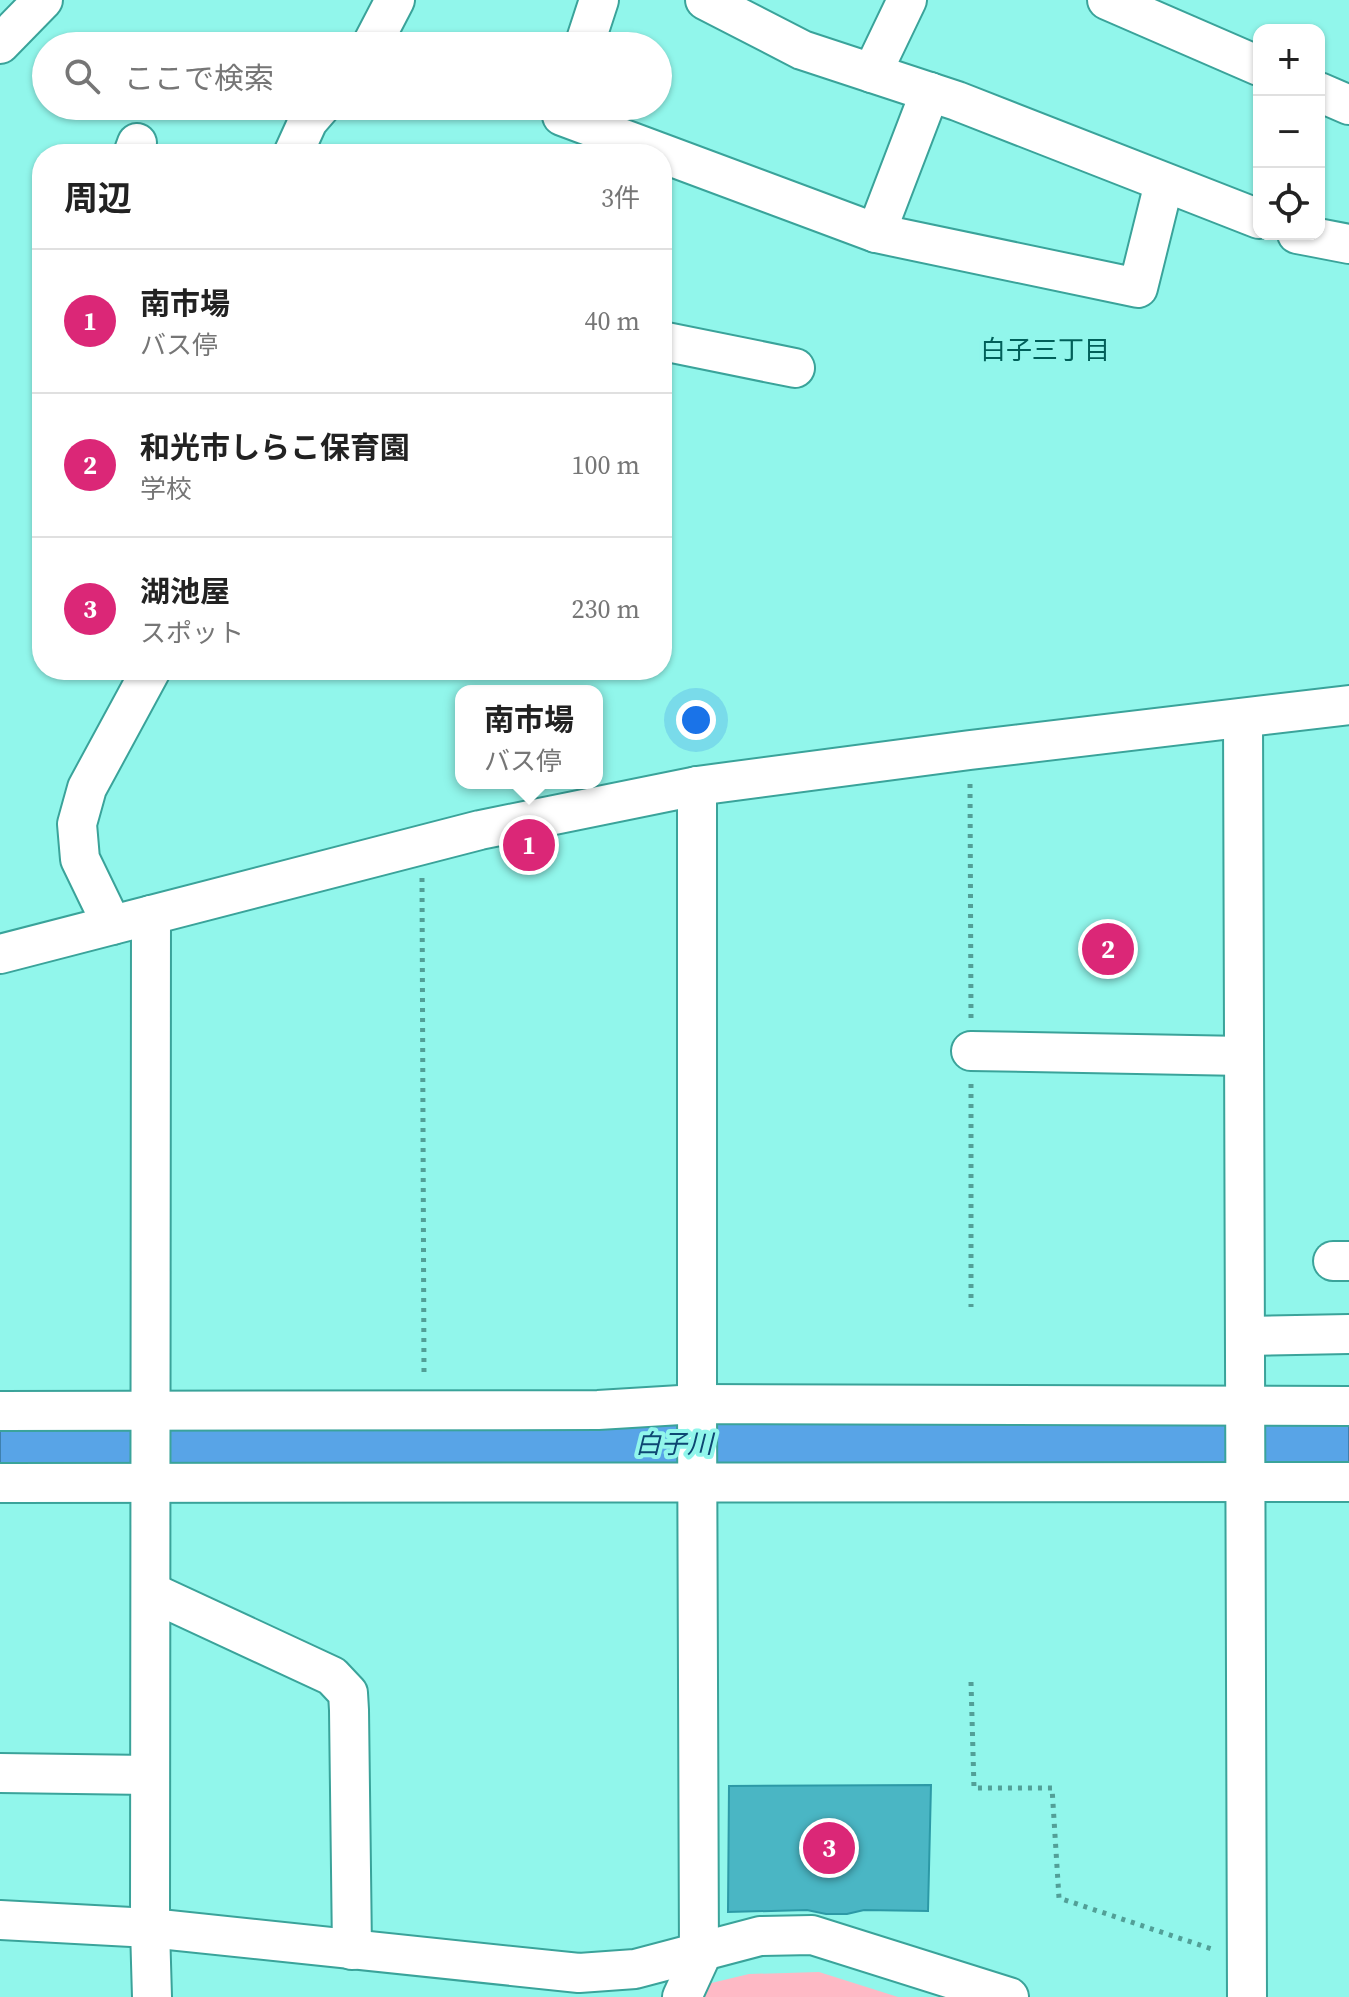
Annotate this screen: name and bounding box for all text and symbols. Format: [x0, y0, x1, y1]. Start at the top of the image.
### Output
map controls [1253, 24, 1325, 240]
button: + [1253, 24, 1325, 96]
search box [32, 32, 672, 120]
icon: search [60, 54, 104, 98]
text: ここで検索 [124, 58, 274, 99]
button: − [1253, 96, 1325, 168]
button: locate [1253, 168, 1325, 240]
text: 周辺 [64, 175, 132, 221]
text: 3件 [601, 180, 640, 216]
text: 南市場 [140, 283, 230, 324]
text: 1 [83, 303, 97, 339]
text: 40 m [585, 303, 640, 339]
text: バス停 [140, 327, 218, 363]
district label: 白子三丁目 [980, 332, 1110, 368]
text: 和光市しらこ保育園 [140, 427, 410, 468]
text: 2 [83, 447, 97, 483]
text: 100 m [572, 447, 640, 483]
text: 学校 [140, 471, 192, 507]
text: 湖池屋 [140, 571, 230, 612]
text: 3 [83, 591, 97, 627]
text: 230 m [572, 591, 640, 627]
text: スポット [140, 615, 244, 651]
popup [455, 685, 603, 789]
text: 南市場 [484, 699, 574, 740]
your location [676, 700, 716, 740]
text: バス停 [484, 743, 562, 779]
pin: 1 [503, 815, 555, 875]
pin: 2 [1082, 919, 1134, 979]
water label: 白子川 [635, 1426, 716, 1462]
pin: 3 [803, 1818, 855, 1878]

